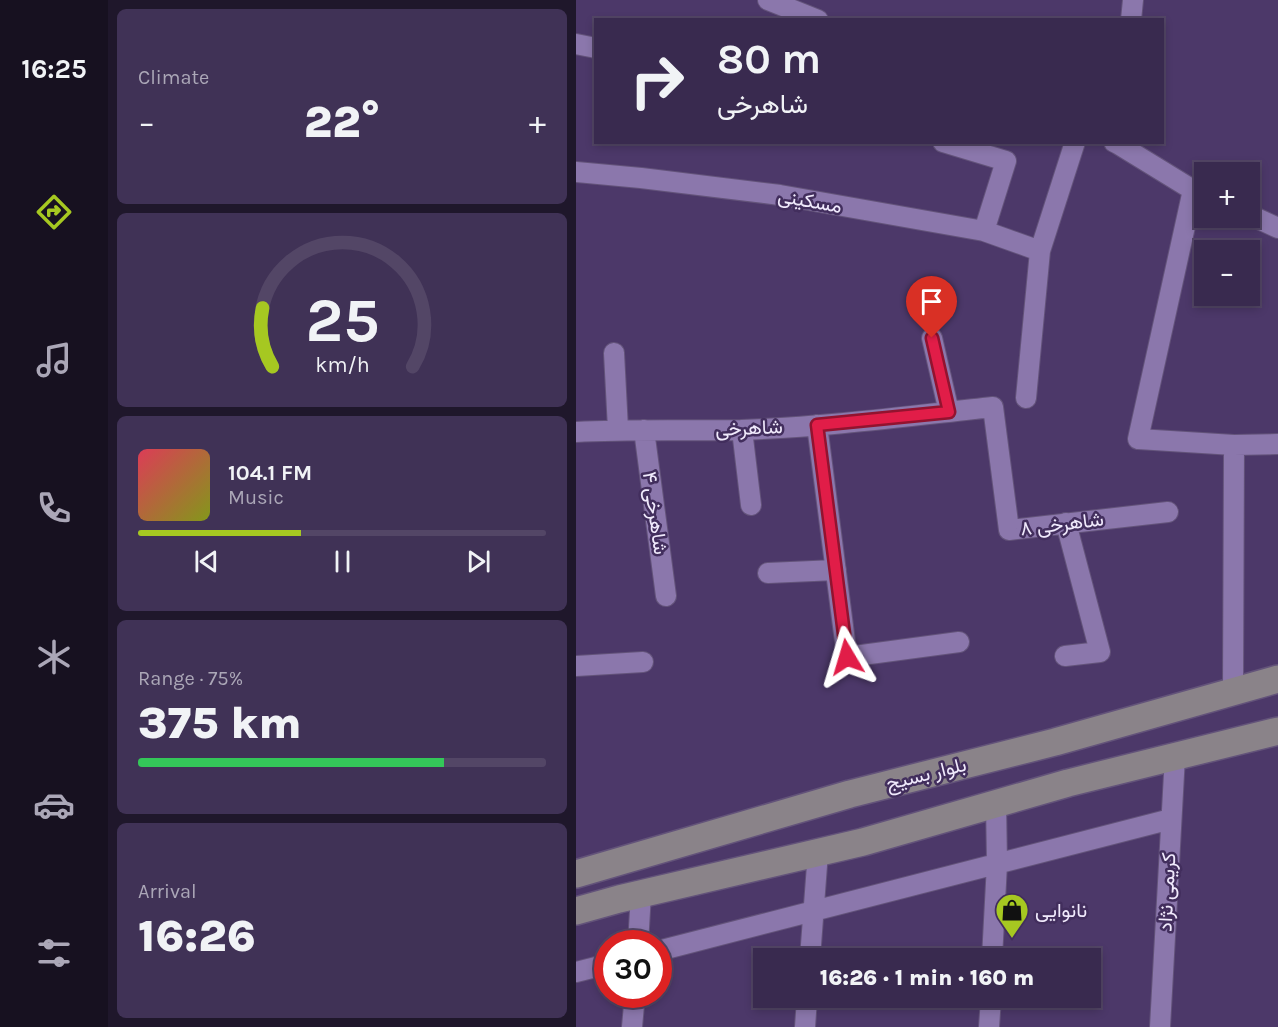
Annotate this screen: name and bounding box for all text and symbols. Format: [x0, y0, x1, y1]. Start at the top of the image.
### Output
text: 80 m [717, 34, 821, 84]
icon: right [618, 42, 696, 120]
text: 16:25 [21, 53, 87, 85]
text: Climate [138, 66, 209, 89]
text: شاهرخی [717, 88, 808, 120]
text: 22° [304, 96, 380, 148]
text: − [138, 103, 155, 141]
text: + [529, 103, 546, 141]
map controls [1194, 162, 1260, 306]
button: + [1194, 162, 1260, 228]
street label: مسکینی [776, 184, 844, 218]
icon: directions [33, 191, 75, 233]
button: − [1194, 240, 1260, 306]
pin [906, 276, 957, 338]
text: 25 [305, 284, 379, 357]
icon: arrive [915, 285, 948, 318]
icon: music [33, 339, 75, 381]
text: km/h [315, 352, 369, 377]
street label: شاهرخی [715, 415, 783, 442]
text: 104.1 FM [228, 460, 312, 486]
street label: شاهرخی ۴ [637, 470, 672, 556]
text: Music [228, 486, 284, 509]
icon: phone [33, 487, 75, 529]
street label: شاهرخی ۸ [1019, 507, 1105, 542]
icon: previous [190, 545, 223, 578]
icon: pause [326, 545, 359, 578]
icon: next [462, 545, 495, 578]
position arrow [815, 625, 879, 689]
icon: climate [33, 636, 75, 678]
text: Range · 75% [138, 667, 243, 690]
text: 375 km [138, 697, 302, 749]
street label: بلوار بسیج [883, 753, 969, 797]
icon: car [33, 784, 75, 826]
street label: کریمی نژاد [1153, 852, 1182, 932]
text: Arrival [138, 880, 197, 903]
shop icon: نانوایی [994, 892, 1030, 939]
place label: نانوایی [1035, 899, 1087, 923]
text: 16:26 [138, 910, 256, 962]
speed limit sign: 30 [594, 930, 672, 1008]
icon: filters [33, 932, 75, 974]
text: 16:26 · 1 min · 160 m [820, 965, 1034, 991]

